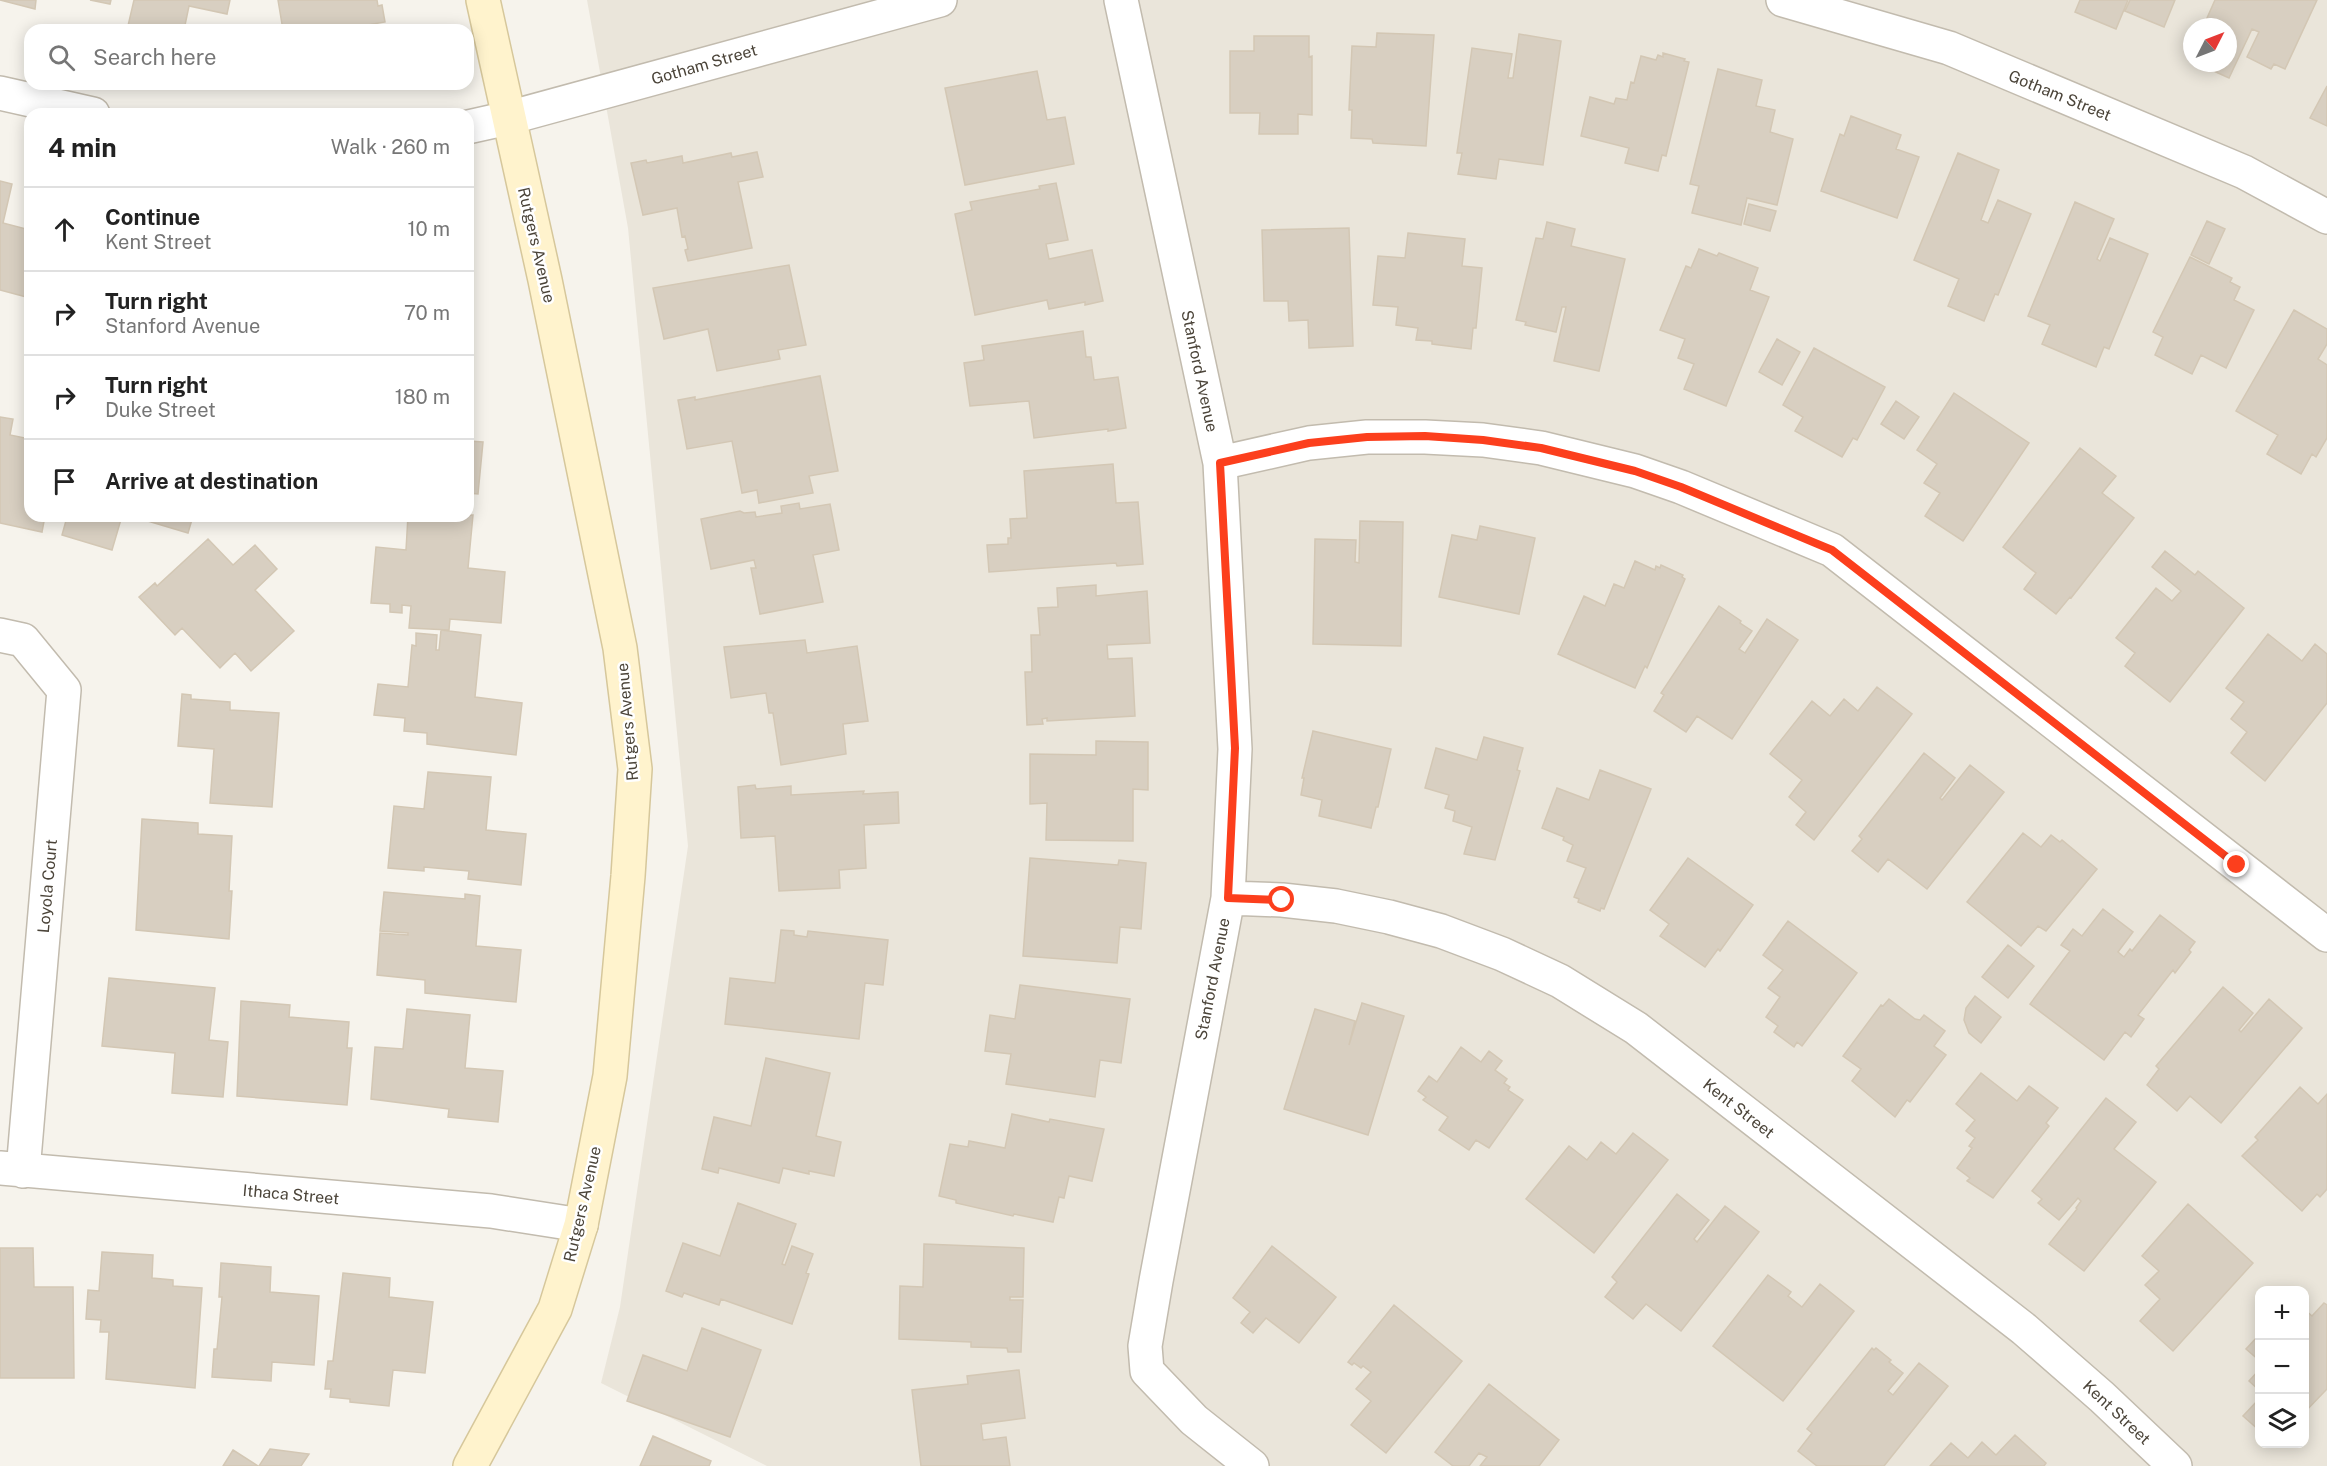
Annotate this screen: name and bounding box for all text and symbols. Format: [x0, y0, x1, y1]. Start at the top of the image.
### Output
north arrow [2183, 18, 2237, 72]
search box [24, 24, 474, 90]
street label: Gotham Street [649, 40, 759, 89]
icon: search [45, 41, 78, 74]
text: Search here [93, 44, 217, 70]
street label: Gotham Street [2006, 66, 2114, 125]
text: 4 min [48, 132, 117, 163]
text: Walk · 260 m [331, 135, 450, 159]
street label: Rutgers Avenue [514, 185, 559, 305]
text: Continue [105, 204, 200, 230]
icon: ahead [48, 213, 81, 246]
text: 10 m [407, 217, 450, 241]
text: Kent Street [105, 230, 212, 254]
text: Turn right [105, 288, 208, 314]
icon: right [48, 297, 81, 330]
text: 70 m [404, 301, 450, 325]
street label: Stanford Avenue [1177, 308, 1222, 434]
text: Stanford Avenue [105, 314, 260, 338]
text: Turn right [105, 372, 208, 398]
icon: right [48, 381, 81, 414]
text: 180 m [395, 385, 450, 409]
text: Duke Street [105, 398, 216, 422]
icon: arrive [48, 465, 81, 498]
text: Arrive at destination [105, 468, 318, 494]
street label: Rutgers Avenue [613, 662, 642, 782]
street label: Loyola Court [34, 838, 61, 934]
route end [2223, 851, 2249, 877]
route start [1268, 886, 1294, 912]
street label: Stanford Avenue [1191, 916, 1234, 1042]
street label: Kent Street [1699, 1075, 1778, 1142]
street label: Rutgers Avenue [560, 1144, 605, 1264]
street label: Ithaca Street [242, 1181, 340, 1208]
map controls [2255, 1286, 2309, 1448]
button: + [2255, 1286, 2309, 1340]
button: − [2255, 1340, 2309, 1394]
street label: Kent Street [2079, 1376, 2154, 1448]
button: layers [2255, 1394, 2309, 1448]

